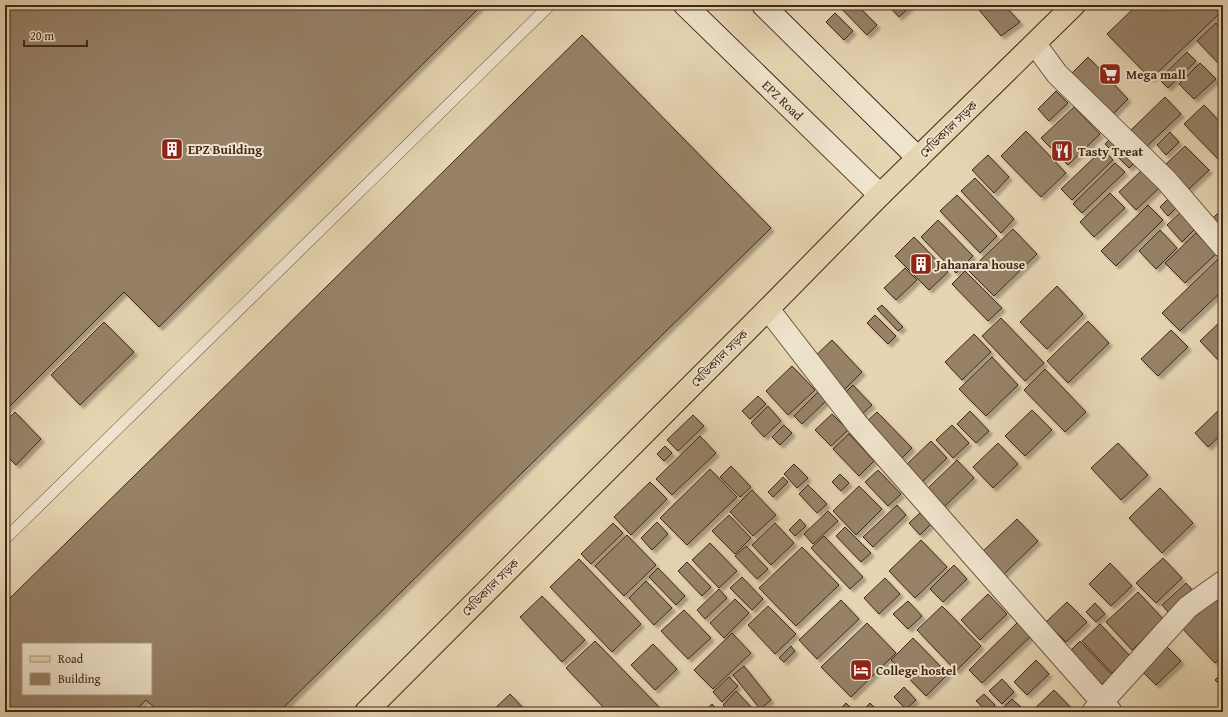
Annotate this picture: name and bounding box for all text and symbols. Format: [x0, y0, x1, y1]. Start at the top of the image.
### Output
scale bar [24, 22, 87, 48]
text: 20 m [30, 27, 54, 44]
supermarket icon: Mega mall [1097, 61, 1123, 87]
place label: Mega mall [1126, 65, 1186, 84]
street label: EPZ Road [758, 76, 807, 125]
street label: মেডিক্যাল সড়ক [915, 96, 982, 162]
building icon: EPZ Building [159, 136, 185, 162]
restaurant icon: Tasty Treat [1049, 138, 1075, 164]
place label: EPZ Building [188, 140, 262, 159]
place label: Tasty Treat [1078, 142, 1143, 161]
building icon: Jahanara house [908, 251, 934, 277]
place label: Jahanara house [934, 255, 1025, 274]
street label: মেডিক্যাল সড়ক [686, 325, 753, 391]
street label: মেডিক্যাল সড়ক [457, 554, 524, 620]
legend [22, 643, 152, 695]
text: Road [58, 650, 84, 667]
hotel icon: College hostel [848, 657, 874, 683]
place label: College hostel [876, 661, 956, 680]
text: Building [58, 670, 101, 687]

